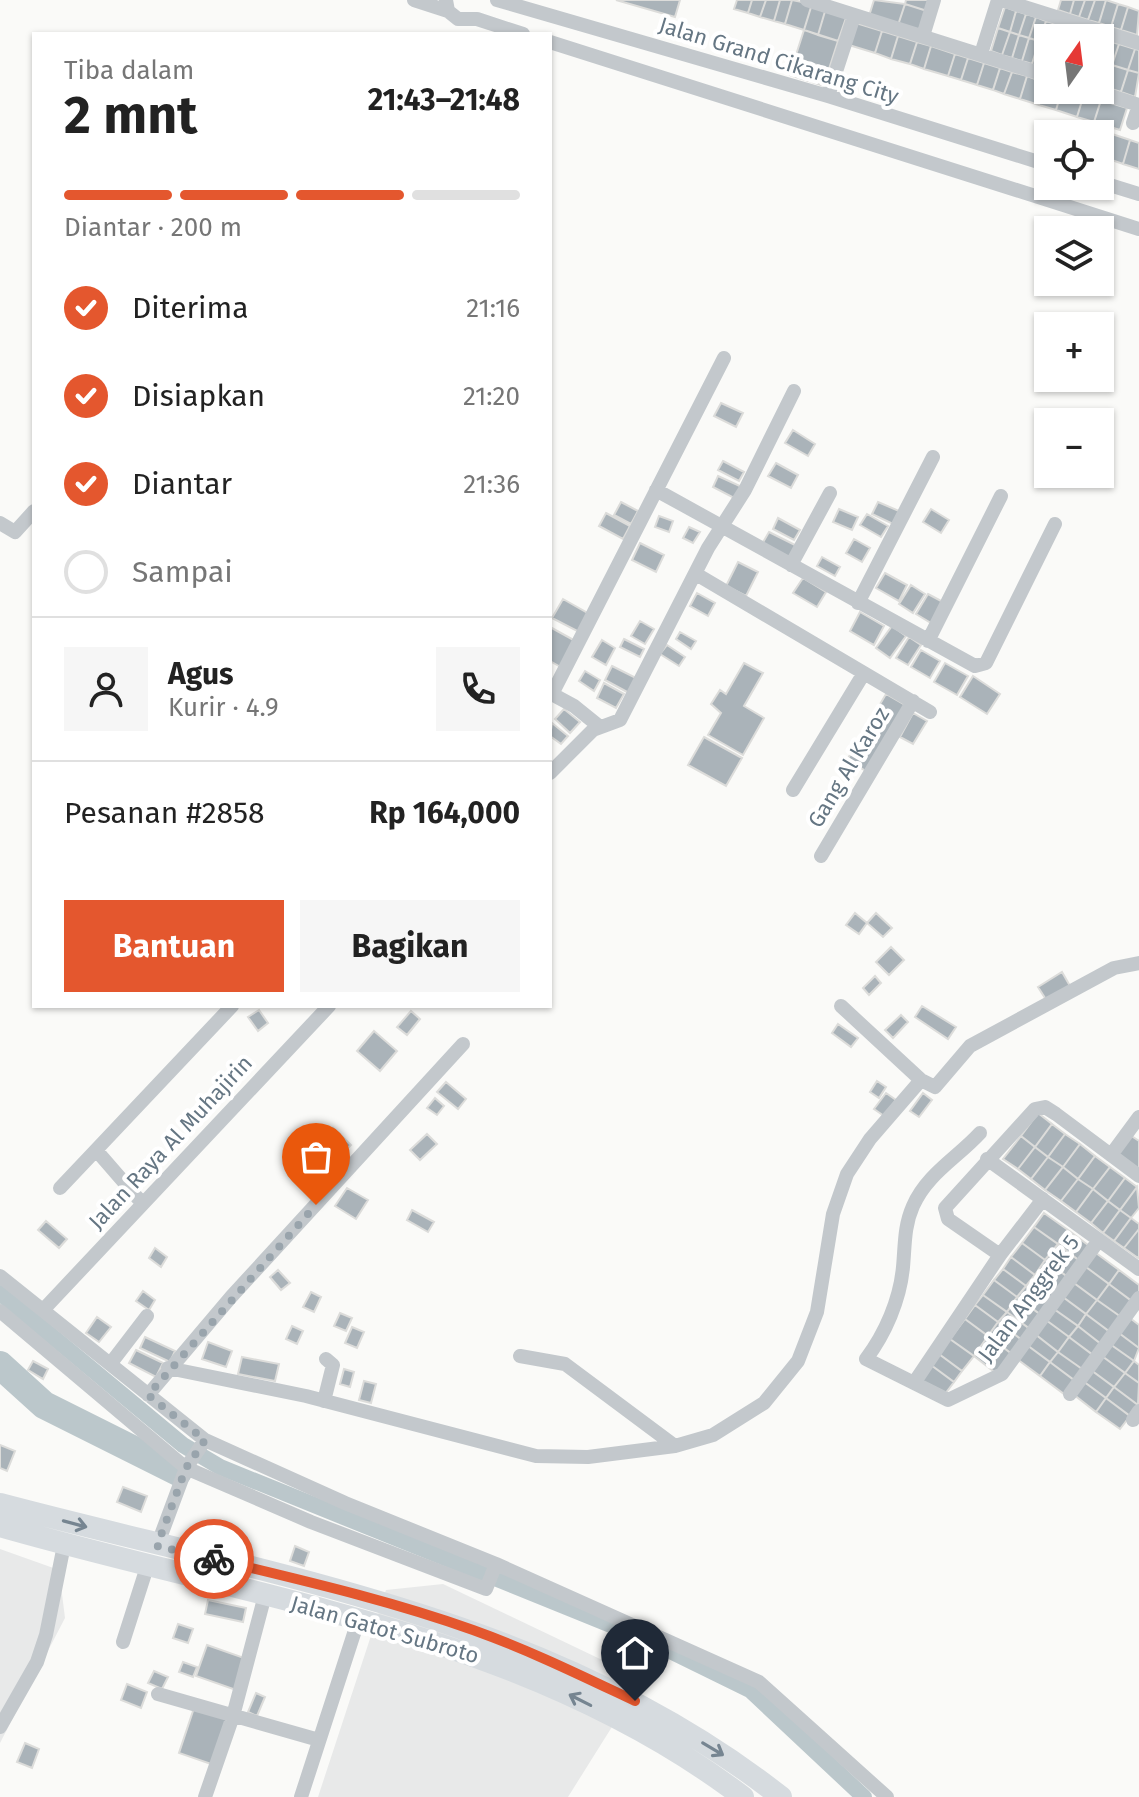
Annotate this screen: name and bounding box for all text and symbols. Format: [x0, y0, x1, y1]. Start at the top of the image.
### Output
street label: Jalan Grand Cikarang City [656, 11, 902, 110]
north arrow [1034, 24, 1114, 104]
map controls [1034, 24, 1114, 488]
text: Tiba dalam [64, 55, 194, 86]
text: 21:43–21:48 [368, 82, 520, 118]
text: 2 mnt [64, 84, 197, 147]
button: locate [1034, 120, 1114, 200]
text: Diantar · 200 m [64, 212, 242, 243]
button: layers [1034, 216, 1114, 296]
icon: check [64, 286, 108, 330]
text: Diterima [132, 290, 249, 326]
text: 21:16 [466, 293, 520, 324]
button: + [1034, 312, 1114, 392]
icon: check [64, 374, 108, 418]
text: Disiapkan [132, 378, 265, 414]
text: 21:20 [463, 381, 520, 412]
button: − [1034, 408, 1114, 488]
icon: check [64, 462, 108, 506]
text: Diantar [132, 466, 232, 502]
text: 21:36 [463, 469, 520, 500]
text: Sampai [132, 554, 233, 590]
button: person [64, 647, 148, 731]
button: phone [436, 647, 520, 731]
text: Agus [168, 656, 234, 692]
text: Kurir · 4.9 [168, 692, 279, 723]
street label: Gang Al Karoz [802, 702, 895, 832]
text: Pesanan #2858 [64, 795, 265, 831]
text: Rp 164,000 [369, 795, 520, 831]
button: Bantuan [64, 900, 284, 992]
button: Bagikan [300, 900, 520, 992]
street label: Jalan Raya Al Muhajirin [83, 1050, 258, 1235]
pin [282, 1123, 350, 1205]
icon: bag [294, 1135, 338, 1179]
street label: Jalan Anggrek 5 [972, 1230, 1085, 1367]
one-way arrow [62, 1517, 88, 1532]
courier [174, 1519, 254, 1599]
icon: bike [192, 1537, 236, 1581]
street label: Jalan Gatot Subroto [288, 1590, 482, 1669]
pin [601, 1619, 669, 1701]
icon: home [613, 1631, 657, 1675]
one-way arrow [569, 1691, 592, 1706]
one-way arrow [701, 1741, 724, 1757]

